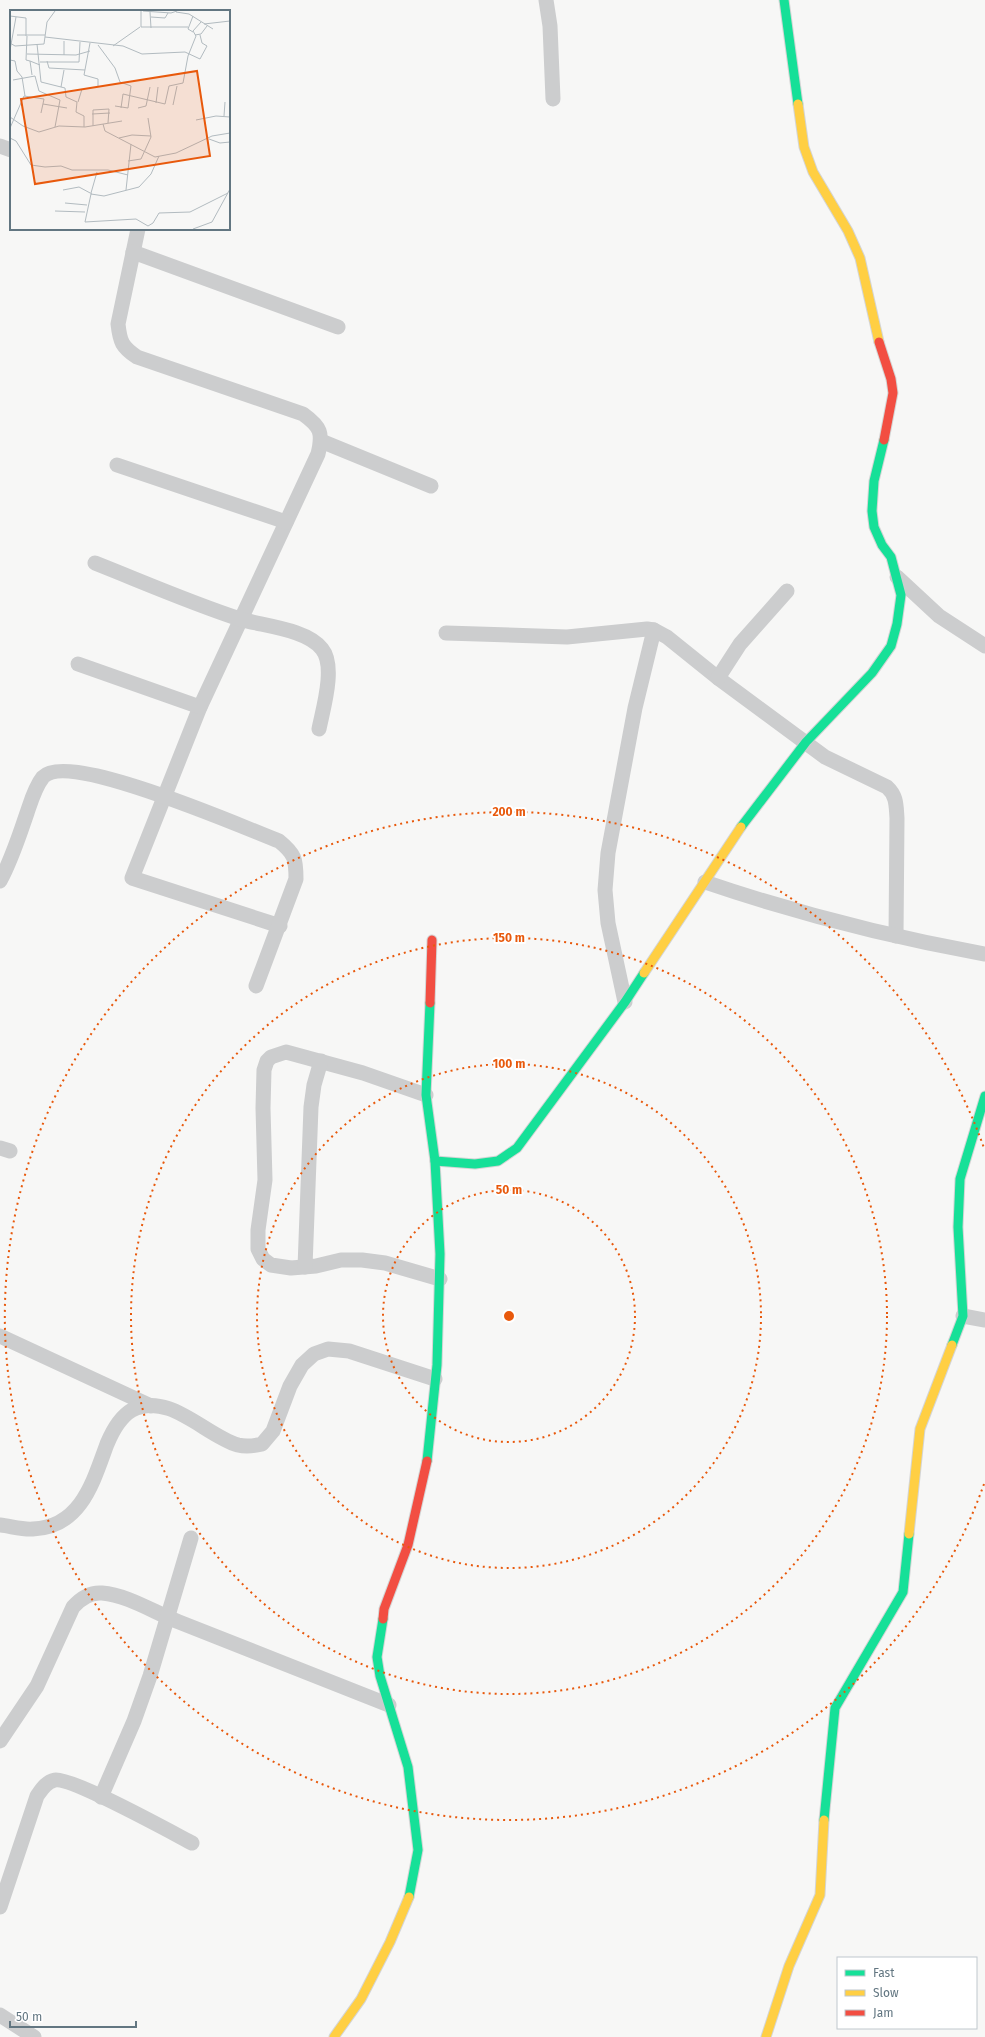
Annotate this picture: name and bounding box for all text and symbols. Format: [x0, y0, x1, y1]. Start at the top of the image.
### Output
inset map [10, 10, 230, 230]
text: 200 m [492, 805, 526, 819]
text: 150 m [493, 931, 525, 945]
text: 100 m [493, 1057, 525, 1071]
text: 50 m [496, 1183, 522, 1197]
centre of rings [502, 1309, 516, 1323]
legend [837, 1957, 977, 2029]
text: Fast [873, 1966, 895, 1980]
text: Slow [873, 1986, 899, 2000]
scale bar [10, 2003, 136, 2029]
text: Jam [873, 2006, 893, 2020]
text: 50 m [16, 2010, 42, 2024]

